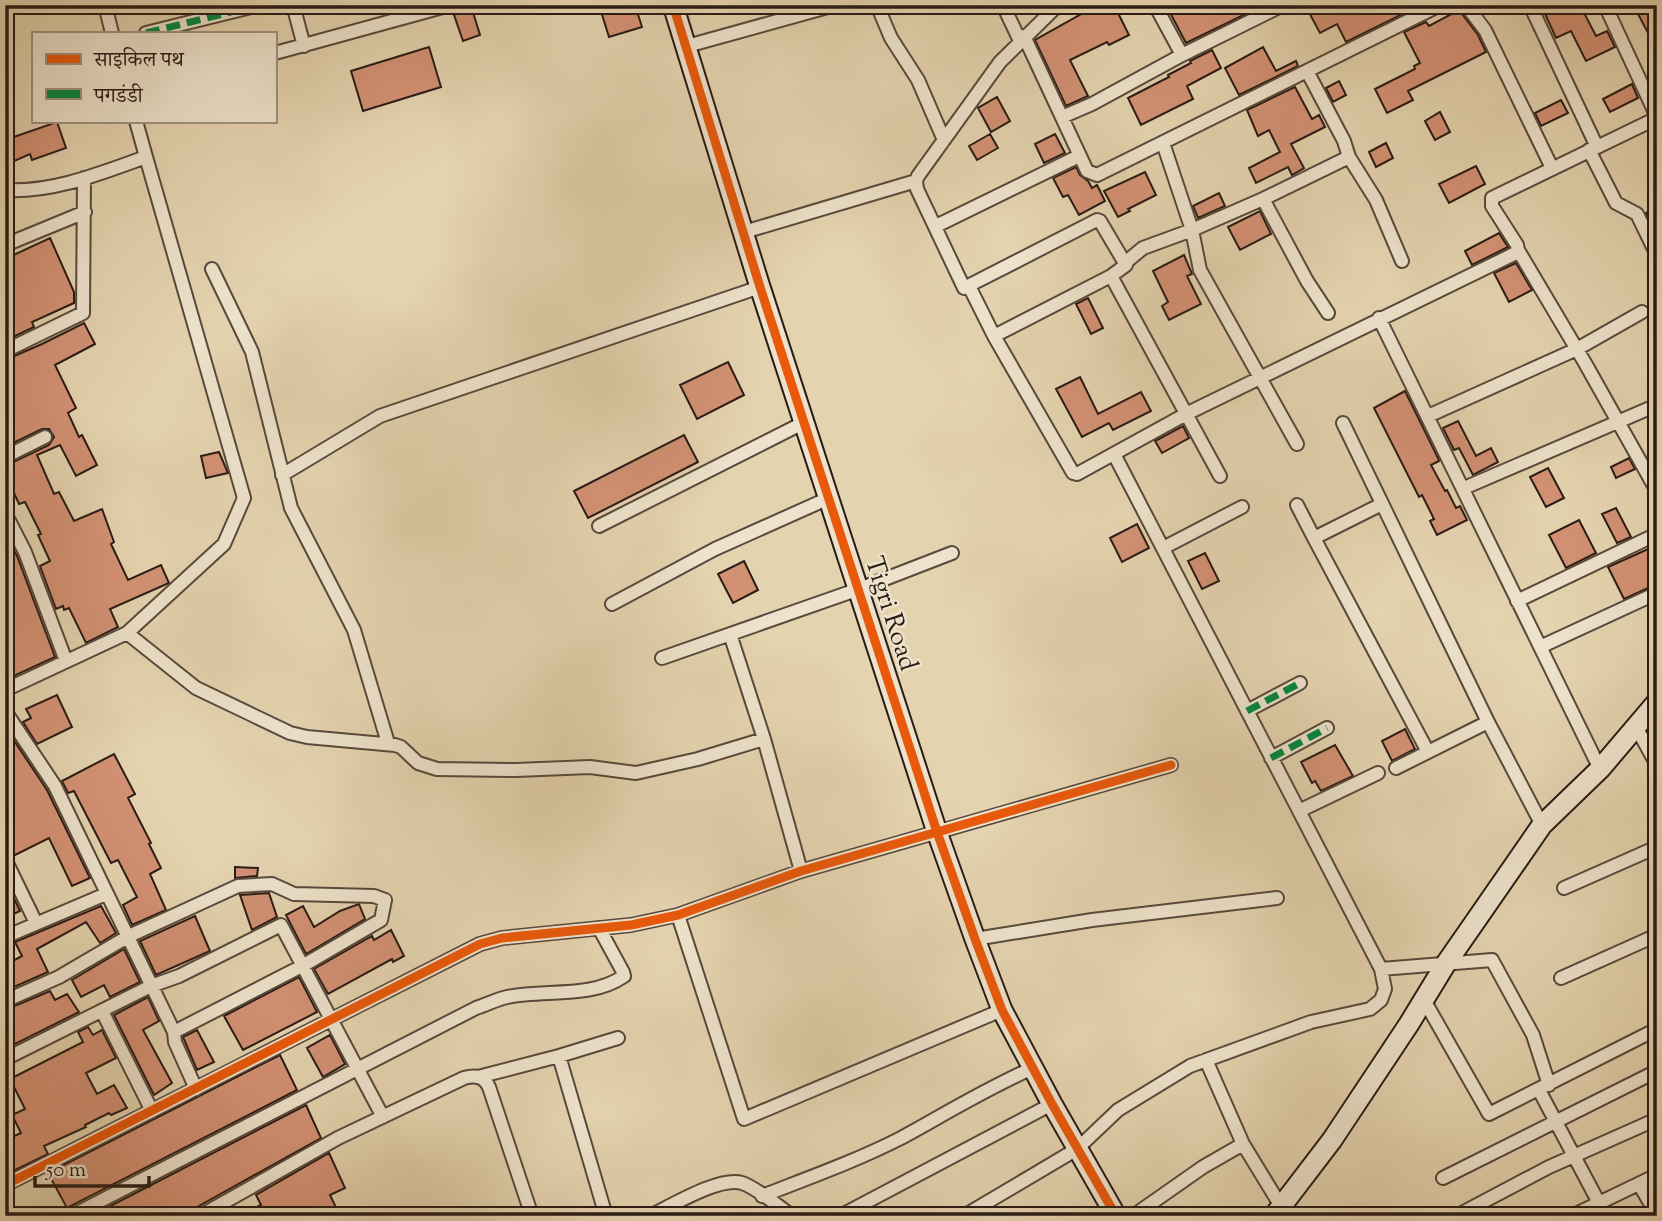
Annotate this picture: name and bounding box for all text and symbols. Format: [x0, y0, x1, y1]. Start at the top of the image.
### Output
legend [32, 32, 276, 122]
text: साइकिल पथ [93, 46, 186, 76]
text: पगडंडी [93, 82, 144, 112]
street label: Tigri Road [854, 552, 926, 676]
scale bar [35, 1144, 149, 1188]
text: 50 m [45, 1156, 86, 1186]

